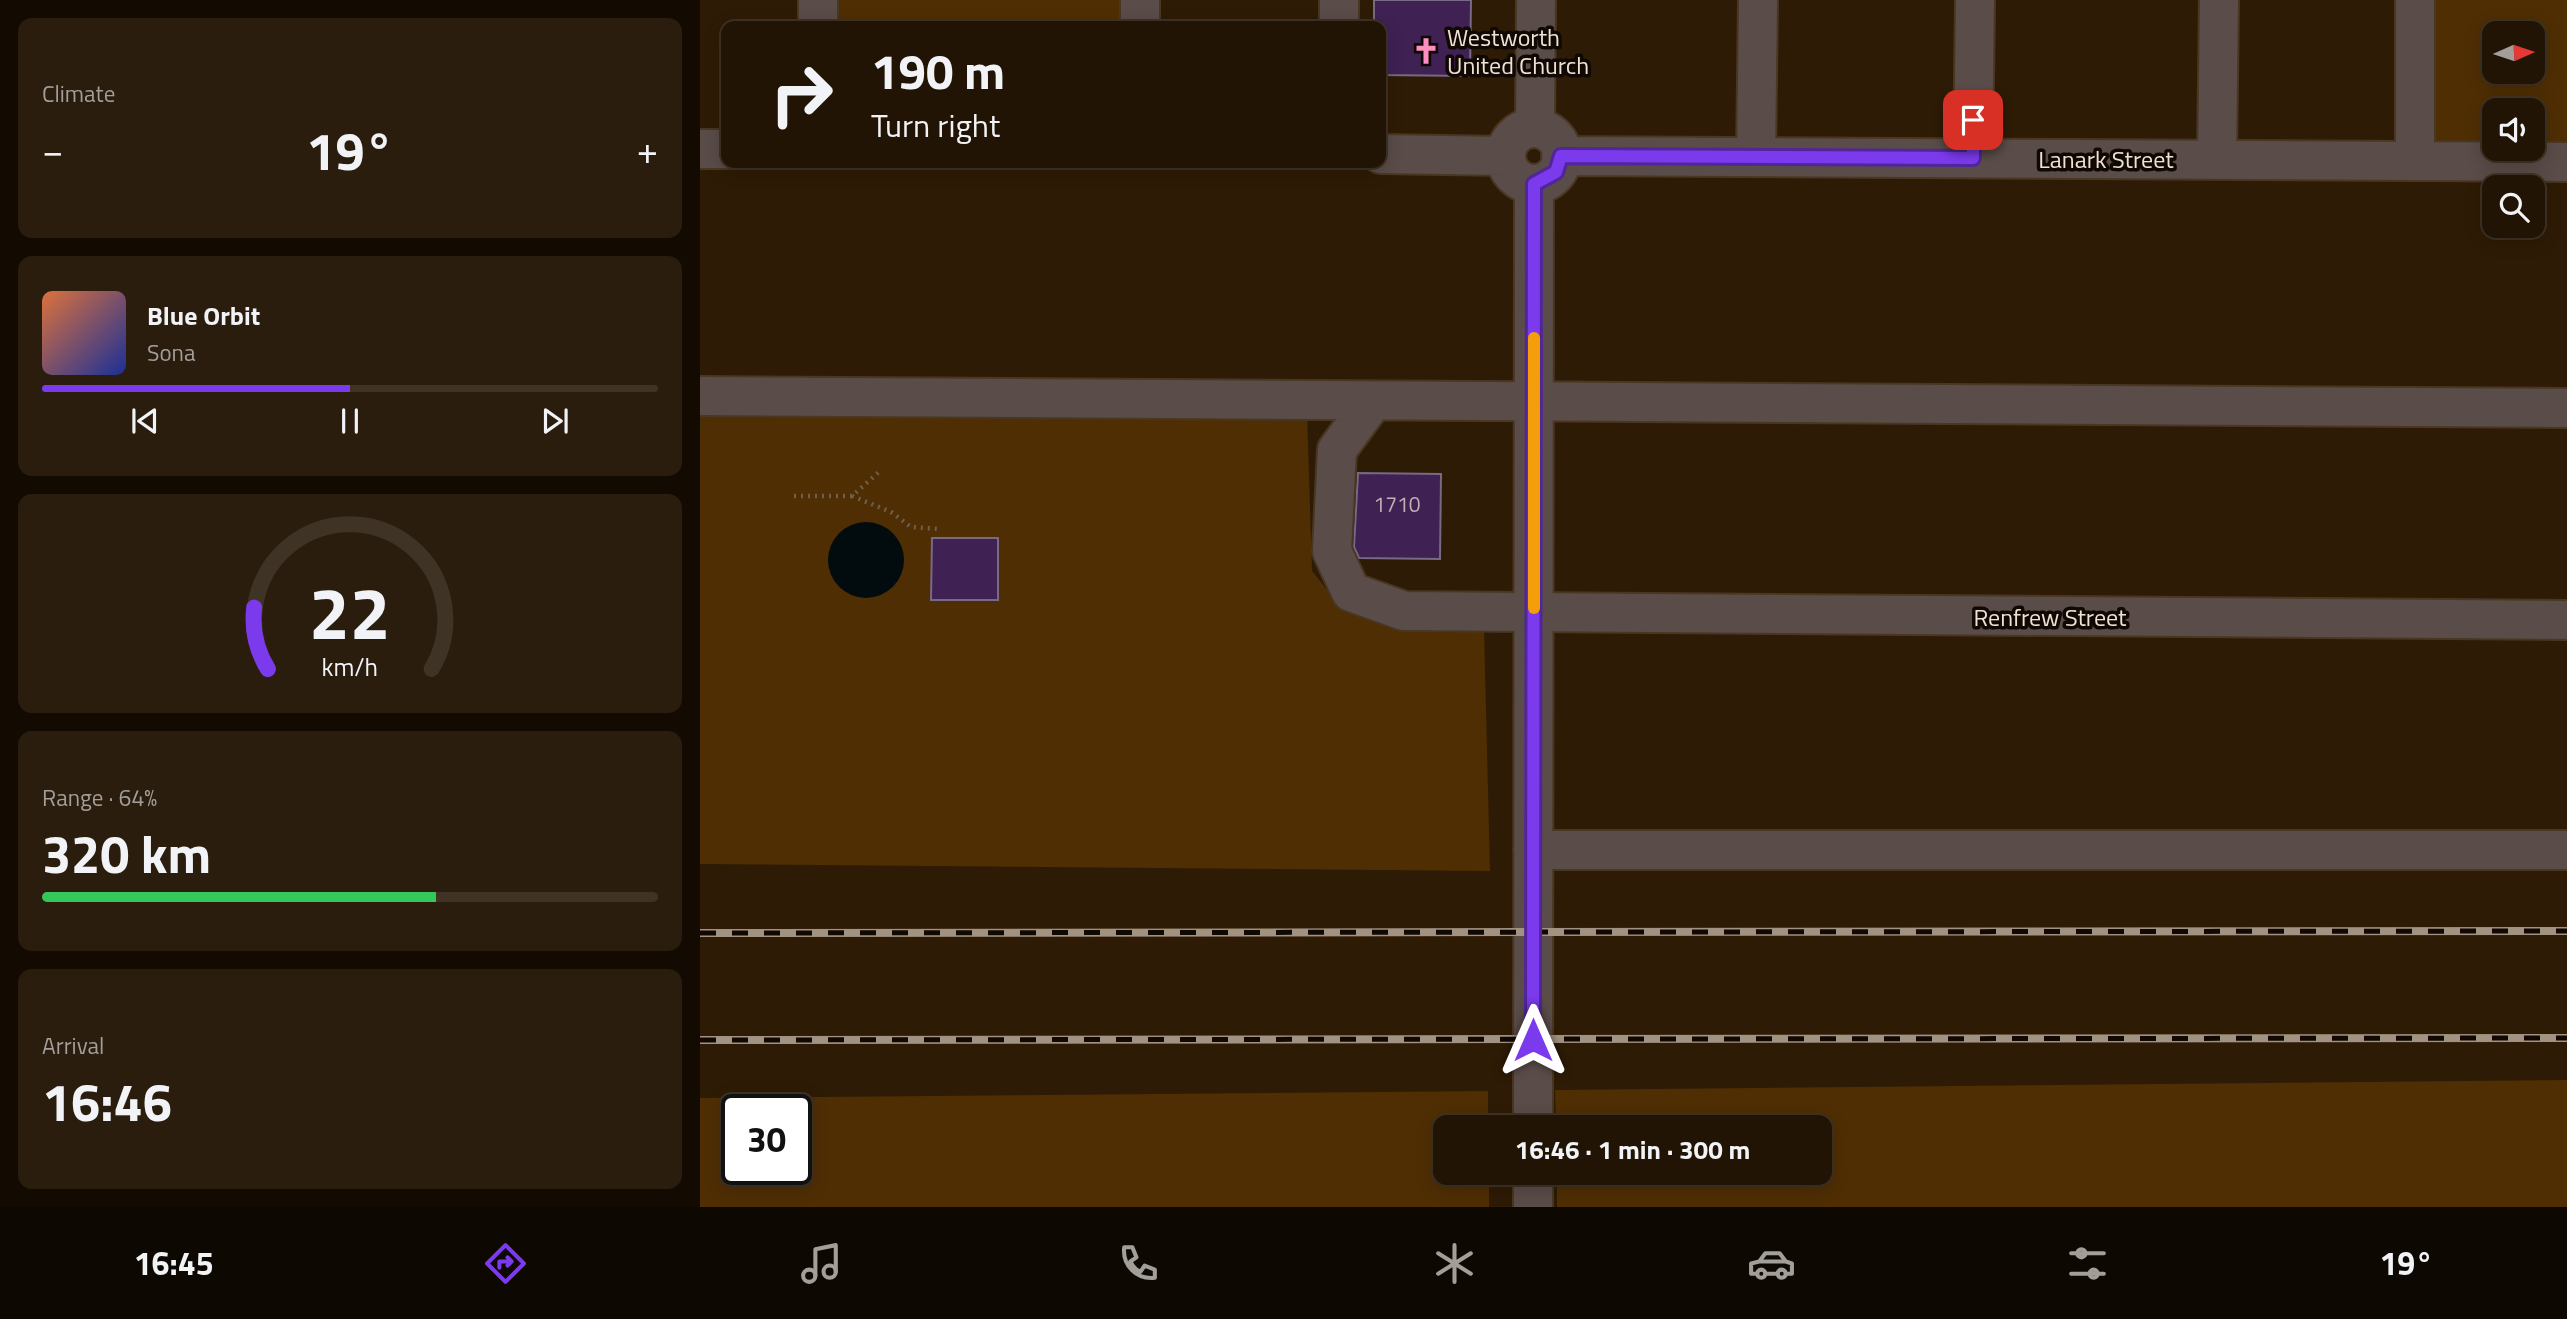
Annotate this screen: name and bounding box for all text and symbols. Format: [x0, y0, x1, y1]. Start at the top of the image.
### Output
place label: Westworth United Church [1447, 19, 1589, 83]
north arrow [2482, 21, 2544, 84]
map controls [2482, 21, 2545, 238]
text: 190 m [871, 33, 1005, 108]
church icon: Westworth United Church [1411, 36, 1441, 66]
icon: right [756, 49, 847, 140]
text: Climate [42, 76, 115, 111]
pin [1943, 90, 2003, 150]
button: sound [2482, 98, 2545, 161]
text: Turn right [871, 101, 1000, 149]
icon: arrive [1954, 101, 1992, 139]
text: 19° [306, 111, 394, 190]
text: − [42, 121, 63, 179]
text: + [637, 121, 658, 179]
street label: Lanark Street [2038, 141, 2174, 177]
button: search [2482, 175, 2545, 238]
text: Blue Orbit [147, 296, 260, 335]
text: Sona [147, 335, 195, 370]
icon: previous [126, 402, 164, 440]
icon: pause [331, 402, 369, 440]
icon: next [536, 402, 574, 440]
house number: 1710 [1373, 488, 1421, 520]
text: 22 [309, 558, 391, 668]
street label: Renfrew Street [1973, 599, 2127, 635]
text: km/h [322, 648, 378, 686]
text: Range · 64% [42, 780, 157, 815]
text: 320 km [42, 814, 211, 893]
position arrow [1496, 1003, 1570, 1077]
text: Arrival [42, 1028, 104, 1063]
text: 16:46 [42, 1062, 172, 1141]
speed limit sign: 30 [721, 1094, 812, 1185]
text: 16:46 · 1 min · 300 m [1515, 1130, 1750, 1169]
text: 16:45 [134, 1239, 214, 1287]
icon: directions [481, 1239, 530, 1288]
icon: music [797, 1239, 846, 1288]
icon: phone [1114, 1239, 1163, 1288]
icon: climate [1430, 1239, 1479, 1288]
icon: car [1747, 1239, 1796, 1288]
icon: filters [2063, 1239, 2112, 1288]
text: 19° [2379, 1239, 2433, 1287]

